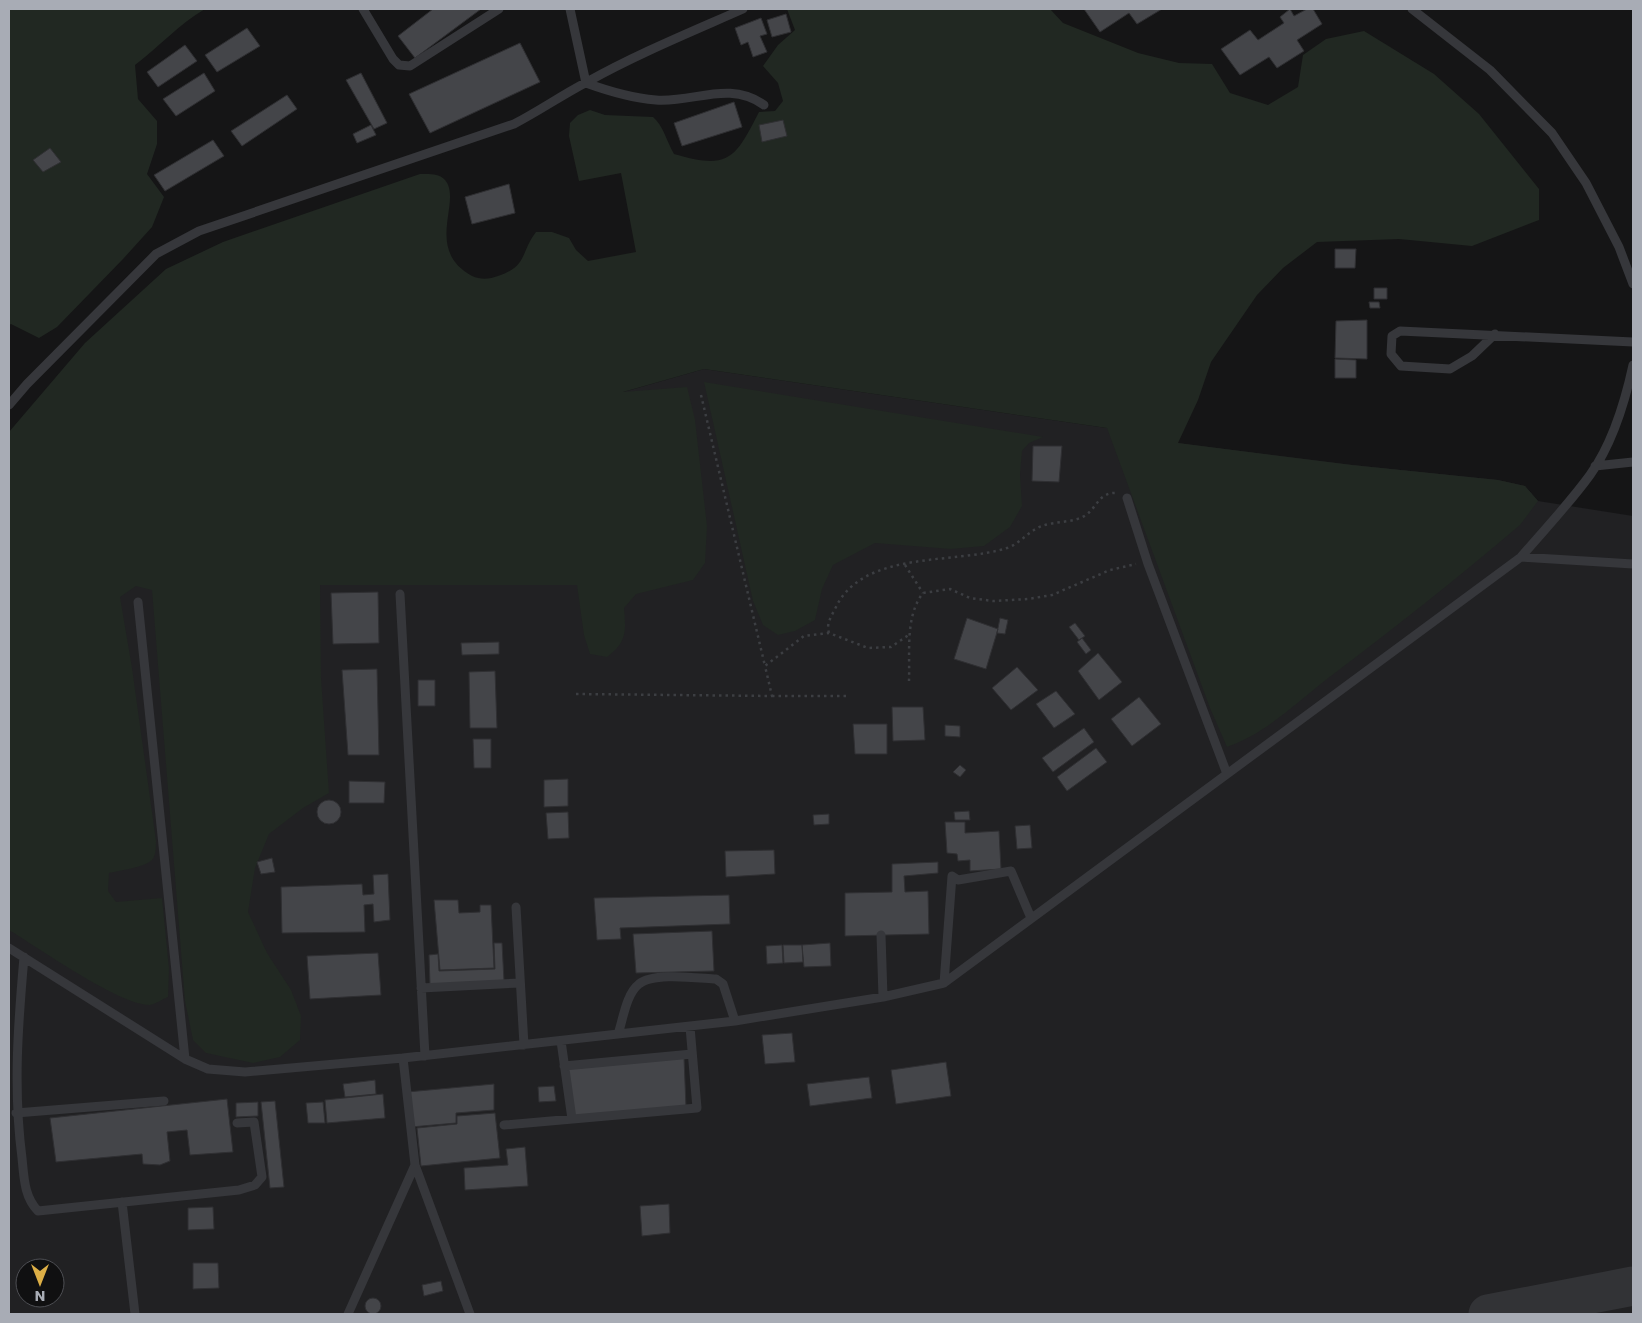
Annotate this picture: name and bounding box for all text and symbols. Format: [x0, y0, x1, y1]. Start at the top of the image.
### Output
north arrow [15, 1258, 65, 1308]
text: N [35, 1286, 45, 1306]

